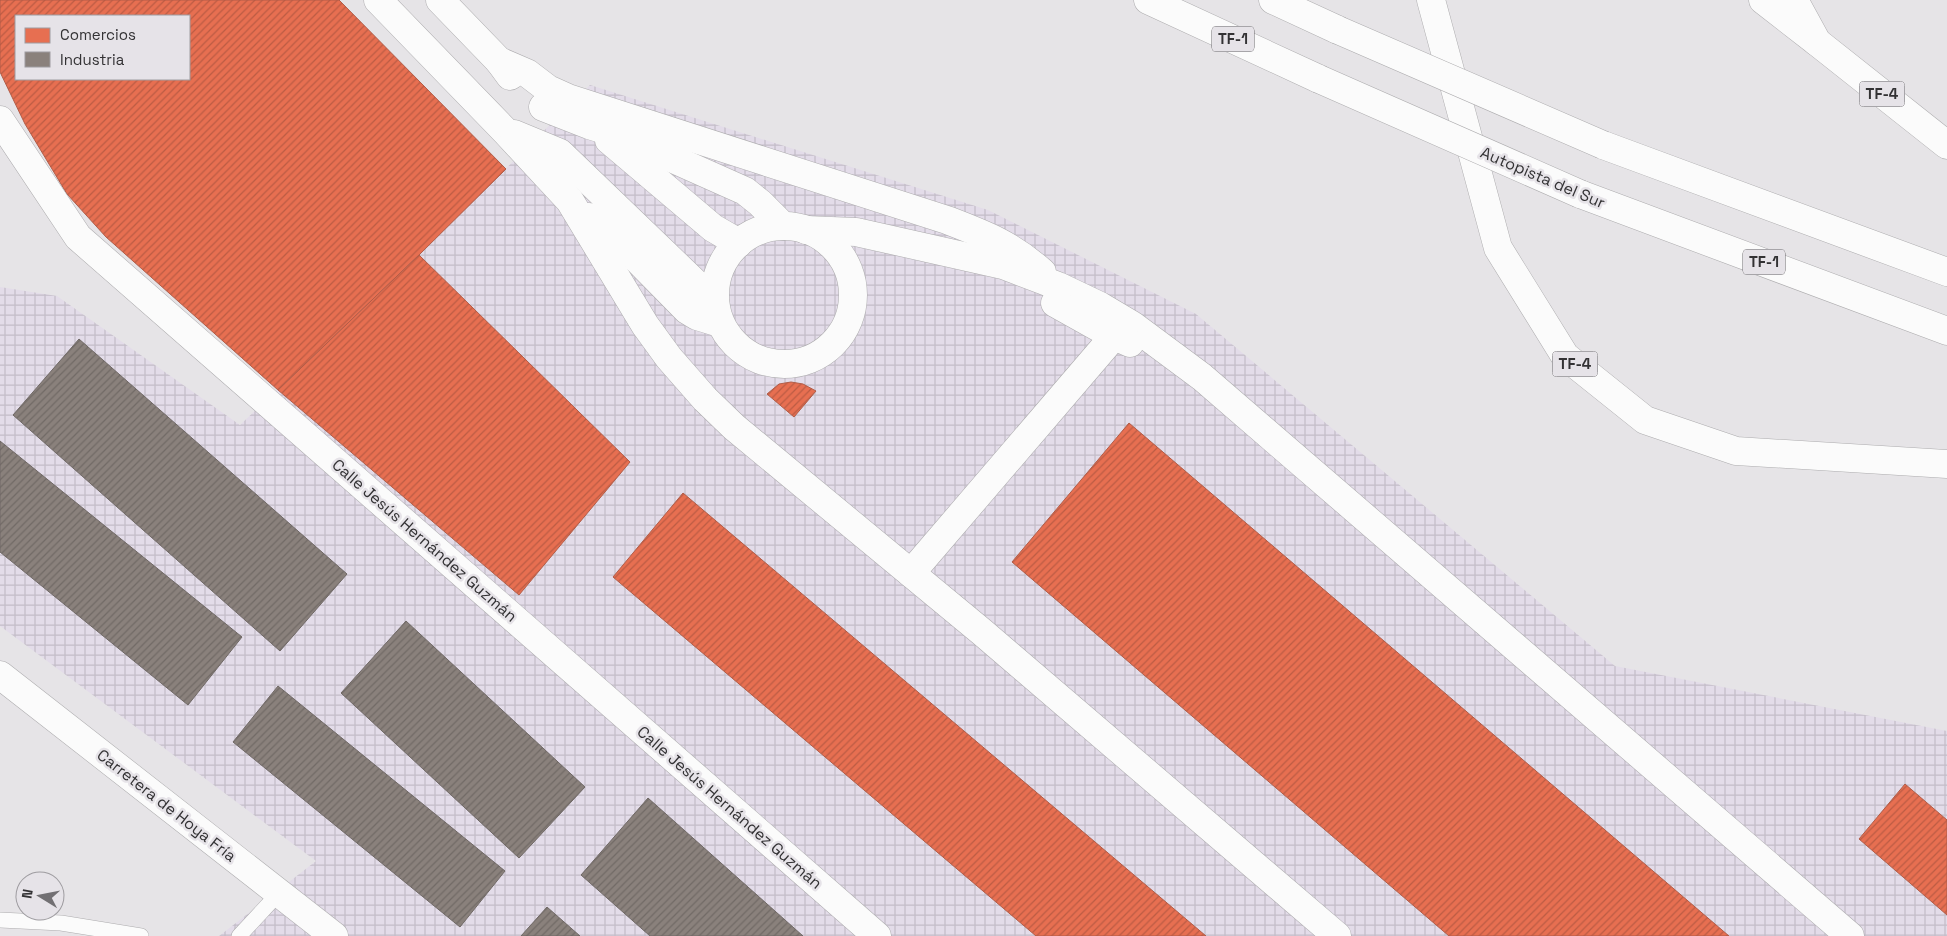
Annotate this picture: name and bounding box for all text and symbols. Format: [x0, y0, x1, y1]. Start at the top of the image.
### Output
legend [15, 15, 190, 80]
text: Comercios [60, 25, 136, 44]
road number: TF-1 [1212, 26, 1254, 52]
text: Industria [60, 50, 125, 69]
road number: TF-4 [1860, 82, 1904, 106]
street label: Autopista del Sur [1477, 142, 1608, 213]
road number: TF-1 [1743, 250, 1785, 274]
road number: TF-4 [1552, 352, 1598, 376]
street label: Calle Jesús Hernández Guzmán [328, 454, 522, 627]
street label: Calle Jesús Hernández Guzmán [633, 721, 827, 894]
street label: Carretera de Hoya Fría [93, 744, 241, 866]
north arrow [15, 871, 65, 921]
text: N [18, 888, 37, 900]

